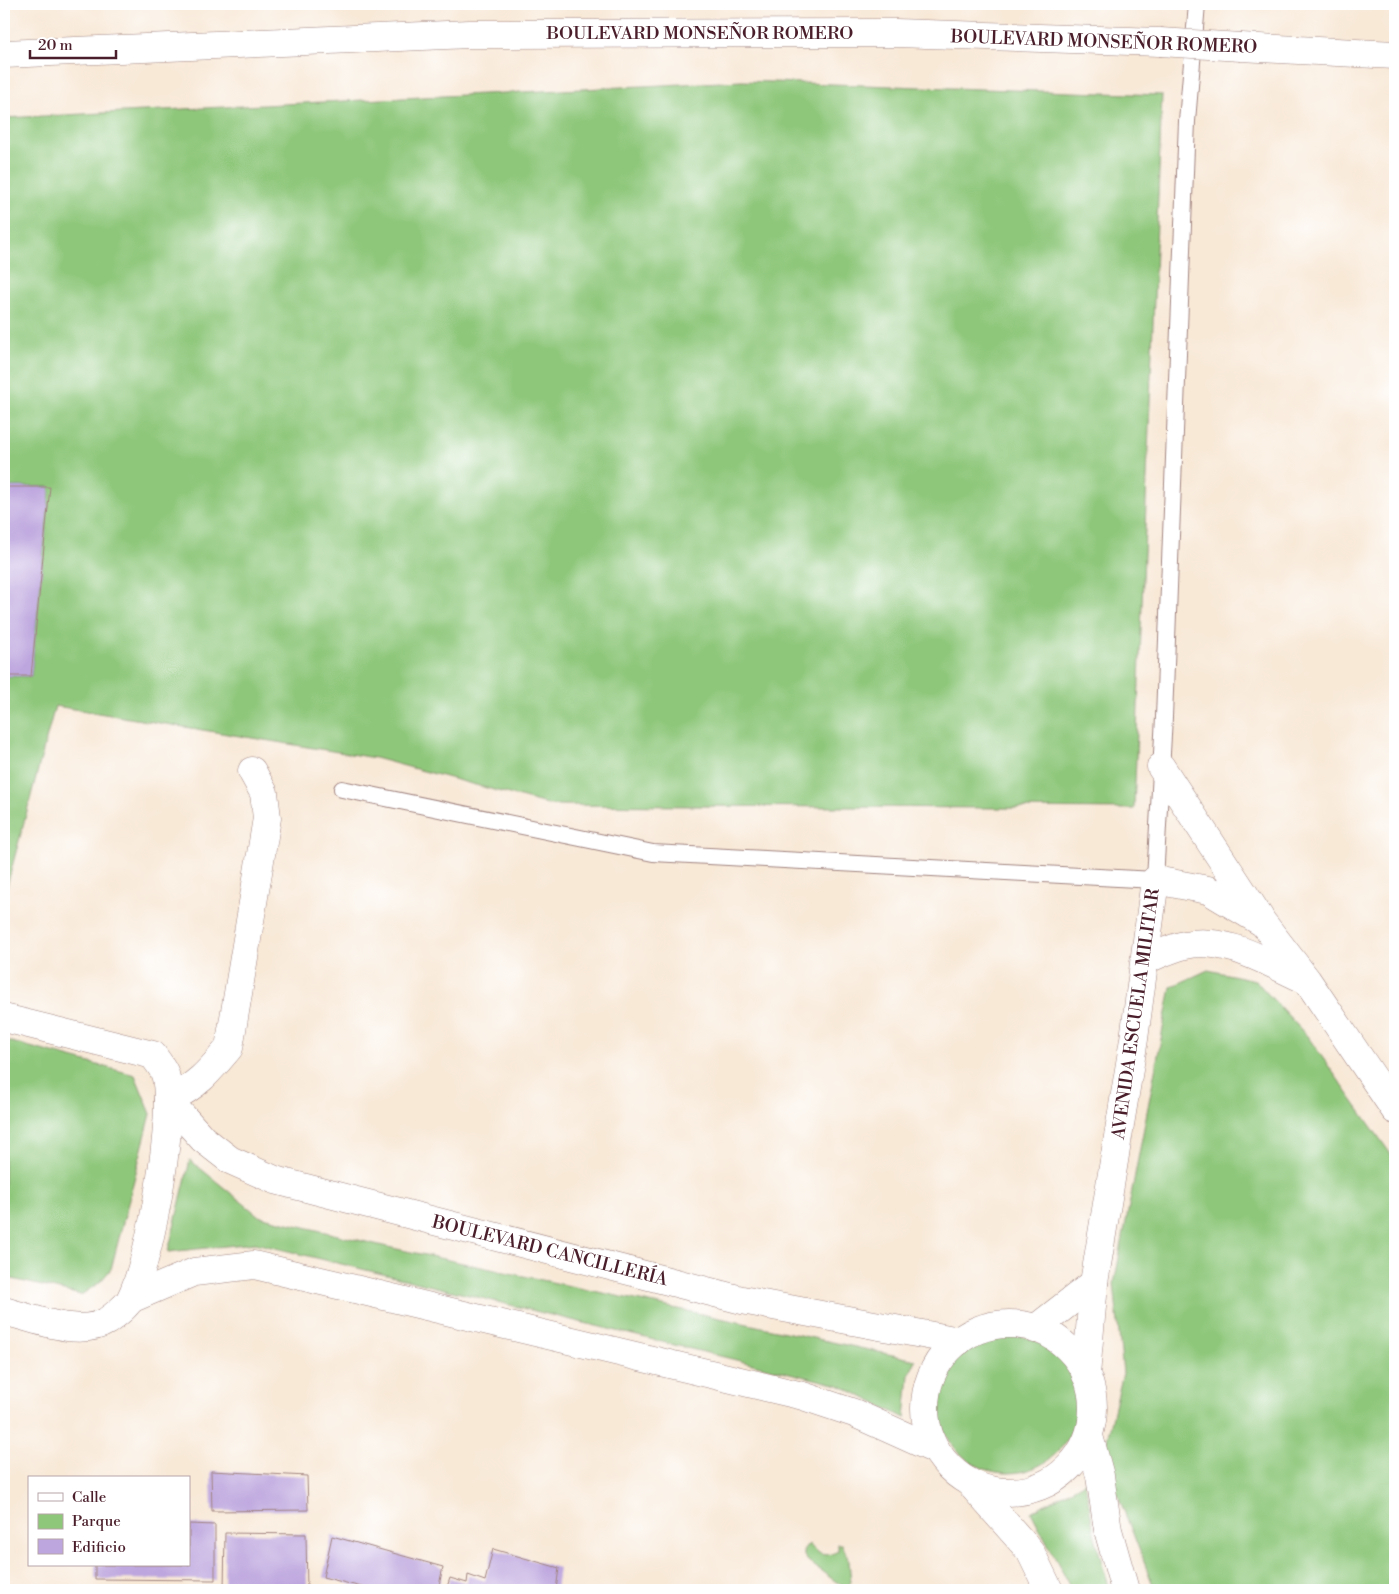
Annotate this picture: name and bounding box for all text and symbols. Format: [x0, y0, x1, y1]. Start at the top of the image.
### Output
street label: BOULEVARD MONSEÑOR ROMERO [546, 21, 853, 45]
street label: BOULEVARD MONSEÑOR ROMERO [949, 24, 1258, 59]
scale bar [30, 28, 116, 60]
text: 20 m [38, 36, 73, 55]
street label: AVENIDA ESCUELA MILITAR [1107, 887, 1165, 1142]
street label: BOULEVARD CANCILLERÍA [429, 1210, 671, 1292]
legend [28, 1476, 190, 1566]
text: Calle [72, 1488, 106, 1507]
text: Parque [72, 1512, 121, 1531]
text: Edificio [72, 1538, 126, 1557]

